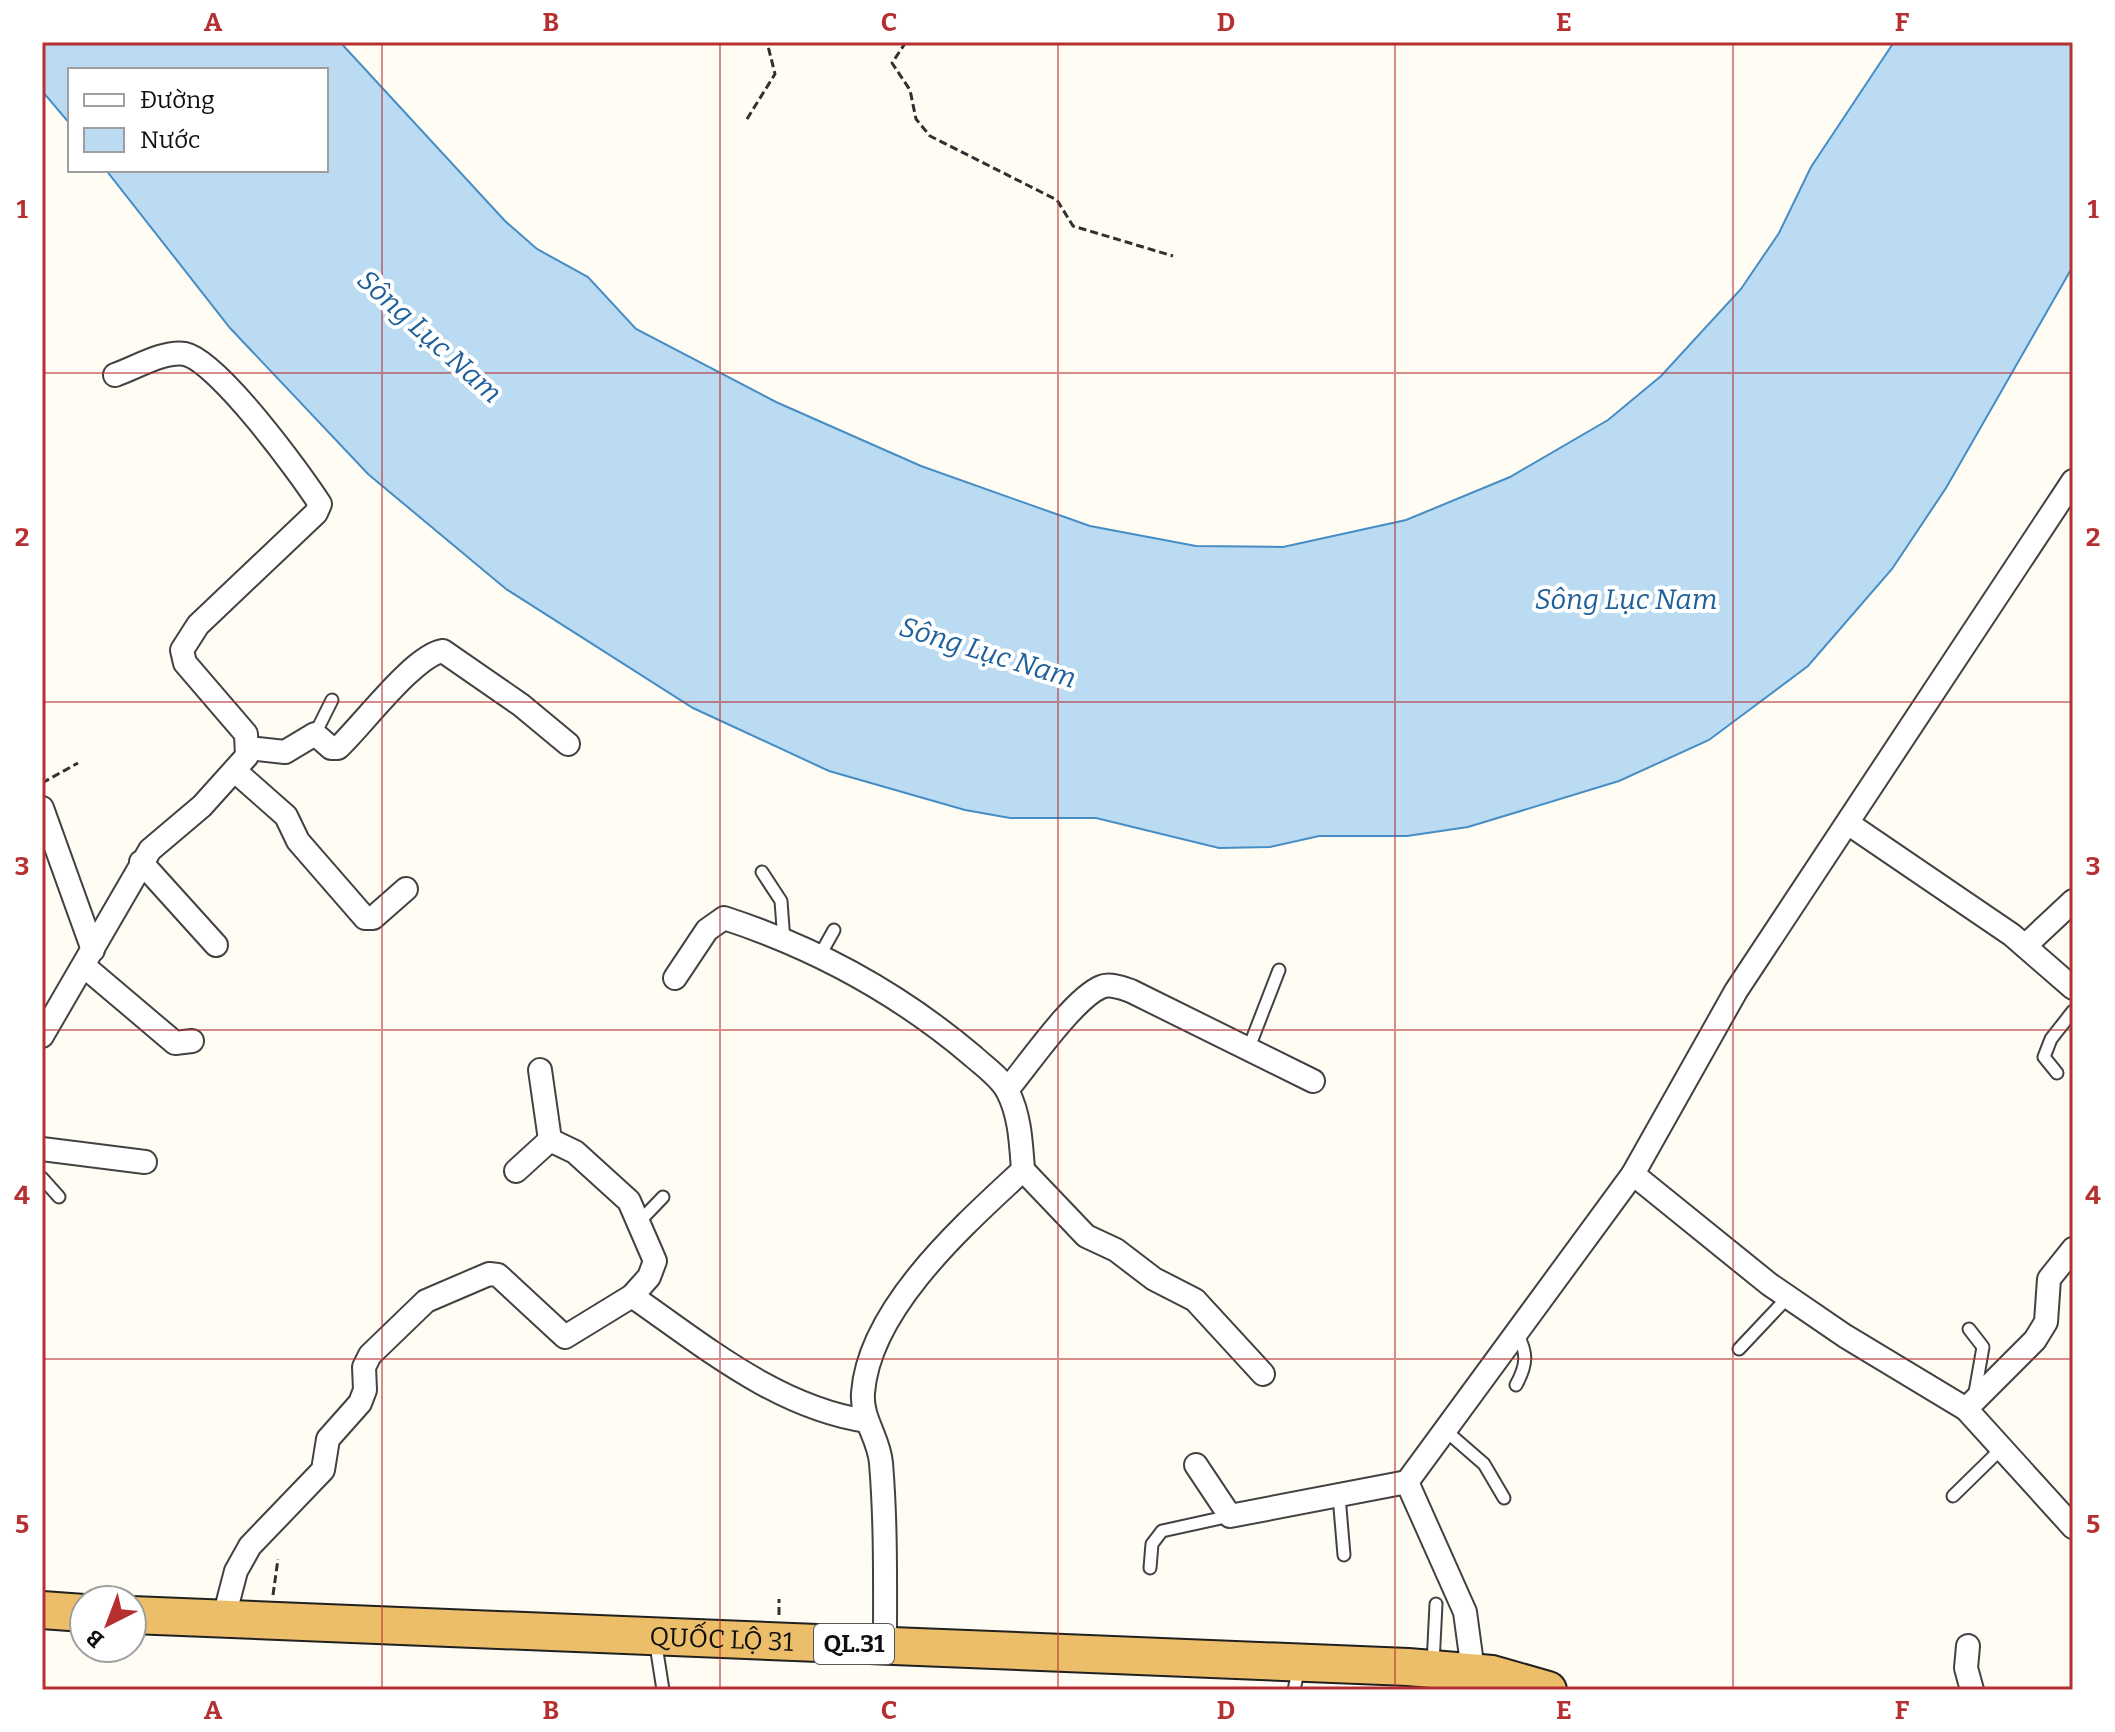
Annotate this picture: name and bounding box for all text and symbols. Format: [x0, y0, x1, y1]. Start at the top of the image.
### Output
text: A [204, 7, 223, 38]
text: B [543, 7, 559, 38]
text: C [881, 7, 897, 38]
text: D [1217, 7, 1235, 38]
text: E [1556, 7, 1572, 38]
text: F [1895, 7, 1910, 38]
legend [68, 68, 328, 172]
text: Đường [140, 86, 215, 114]
text: Nước [140, 126, 200, 154]
text: 1 [16, 194, 28, 225]
text: 1 [2087, 194, 2099, 225]
water label: Sông Lục Nam [351, 263, 509, 410]
text: 2 [15, 522, 29, 553]
text: 2 [2086, 522, 2100, 553]
water label: Sông Lục Nam [1535, 583, 1717, 616]
water label: Sông Lục Nam [896, 610, 1080, 695]
text: 3 [15, 851, 29, 882]
text: 3 [2086, 851, 2100, 882]
text: 4 [14, 1180, 30, 1211]
text: 4 [2085, 1180, 2101, 1211]
text: 5 [15, 1509, 29, 1540]
text: 5 [2086, 1509, 2100, 1540]
north arrow [68, 1584, 148, 1664]
street label: QUỐC LỘ 31 [649, 1620, 794, 1658]
text: B [81, 1624, 109, 1653]
road number: QL.31 [814, 1624, 894, 1664]
text: A [204, 1695, 223, 1726]
text: B [543, 1695, 559, 1726]
text: C [881, 1695, 897, 1726]
text: D [1217, 1695, 1235, 1726]
text: E [1556, 1695, 1572, 1726]
text: F [1895, 1695, 1910, 1726]

